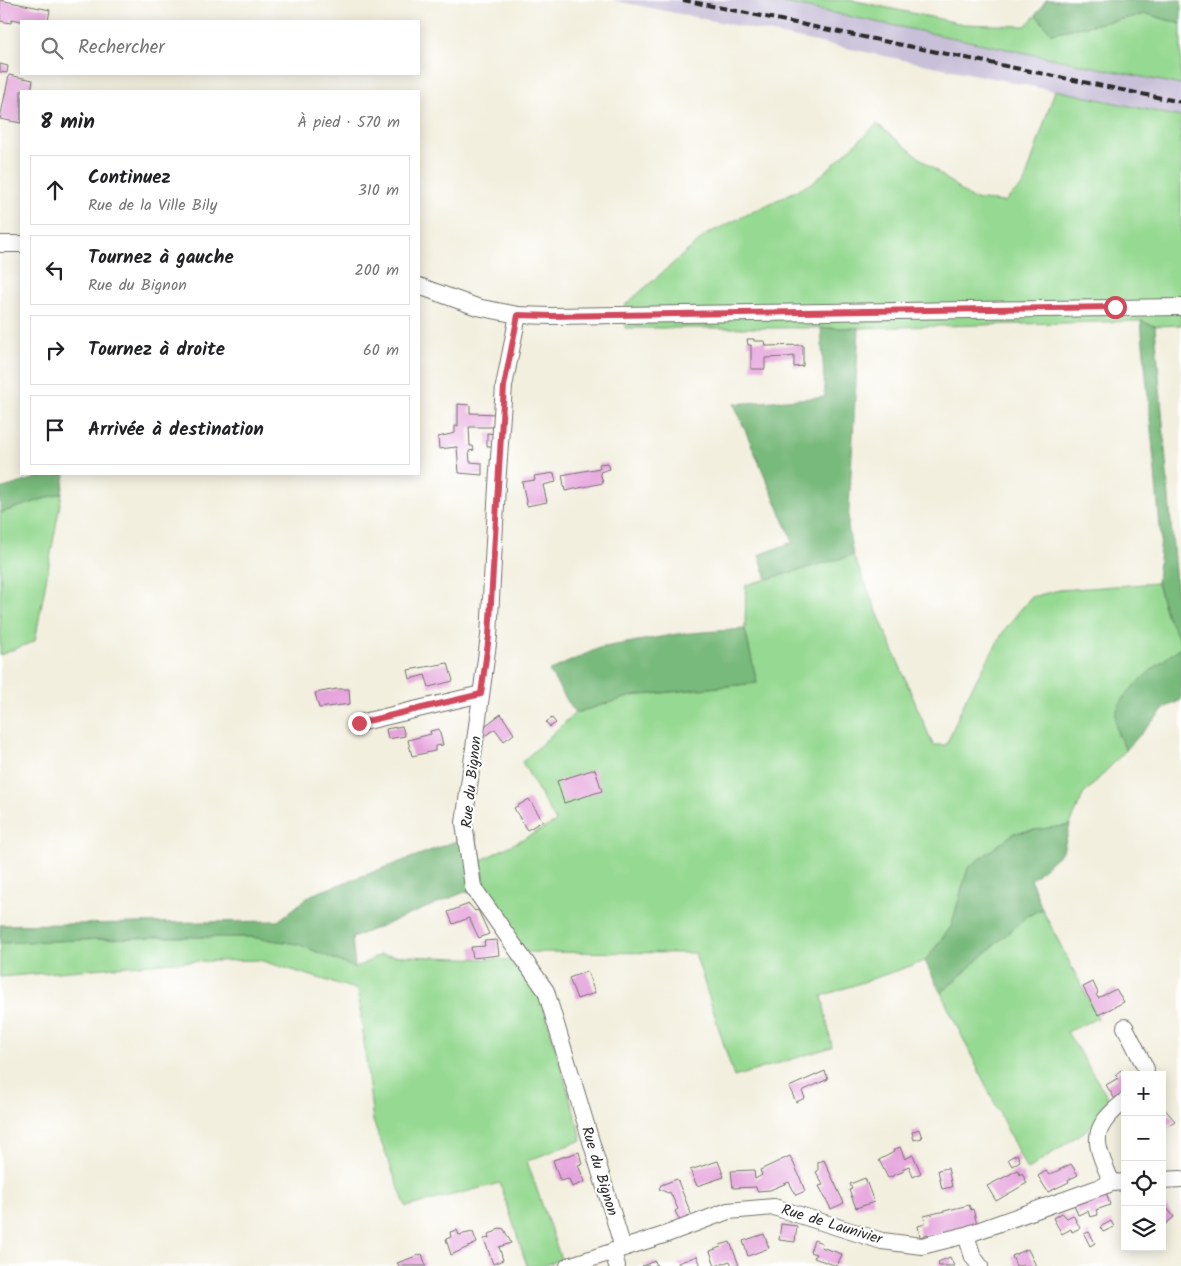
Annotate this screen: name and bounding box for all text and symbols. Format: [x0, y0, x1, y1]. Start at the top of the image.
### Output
search box [20, 20, 420, 75]
text: Rechercher [78, 33, 165, 63]
icon: search [38, 34, 66, 62]
text: 8 min [40, 106, 95, 139]
text: À pied · 570 m [297, 110, 400, 135]
text: Continuez [88, 163, 171, 193]
icon: ahead [41, 176, 69, 204]
text: 310 m [358, 178, 399, 203]
text: Rue de la Ville Bily [88, 193, 217, 218]
text: Tournez à gauche [88, 243, 234, 273]
icon: left [41, 256, 69, 284]
text: 200 m [355, 258, 399, 283]
text: Rue du Bignon [88, 273, 187, 298]
route start [1104, 296, 1127, 319]
text: Tournez à droite [88, 335, 225, 365]
icon: right [41, 336, 69, 364]
text: 60 m [363, 338, 399, 363]
text: Arrivée à destination [88, 415, 264, 445]
icon: arrive [41, 416, 69, 444]
route end [348, 712, 371, 735]
street label: Rue du Bignon [455, 735, 489, 829]
map controls [1121, 1071, 1166, 1251]
button: + [1121, 1071, 1166, 1116]
button: − [1121, 1116, 1166, 1161]
street label: Rue du Bignon [574, 1124, 624, 1219]
button: locate [1121, 1161, 1166, 1206]
street label: Rue de Launivier [778, 1198, 886, 1252]
button: layers [1121, 1206, 1166, 1251]

